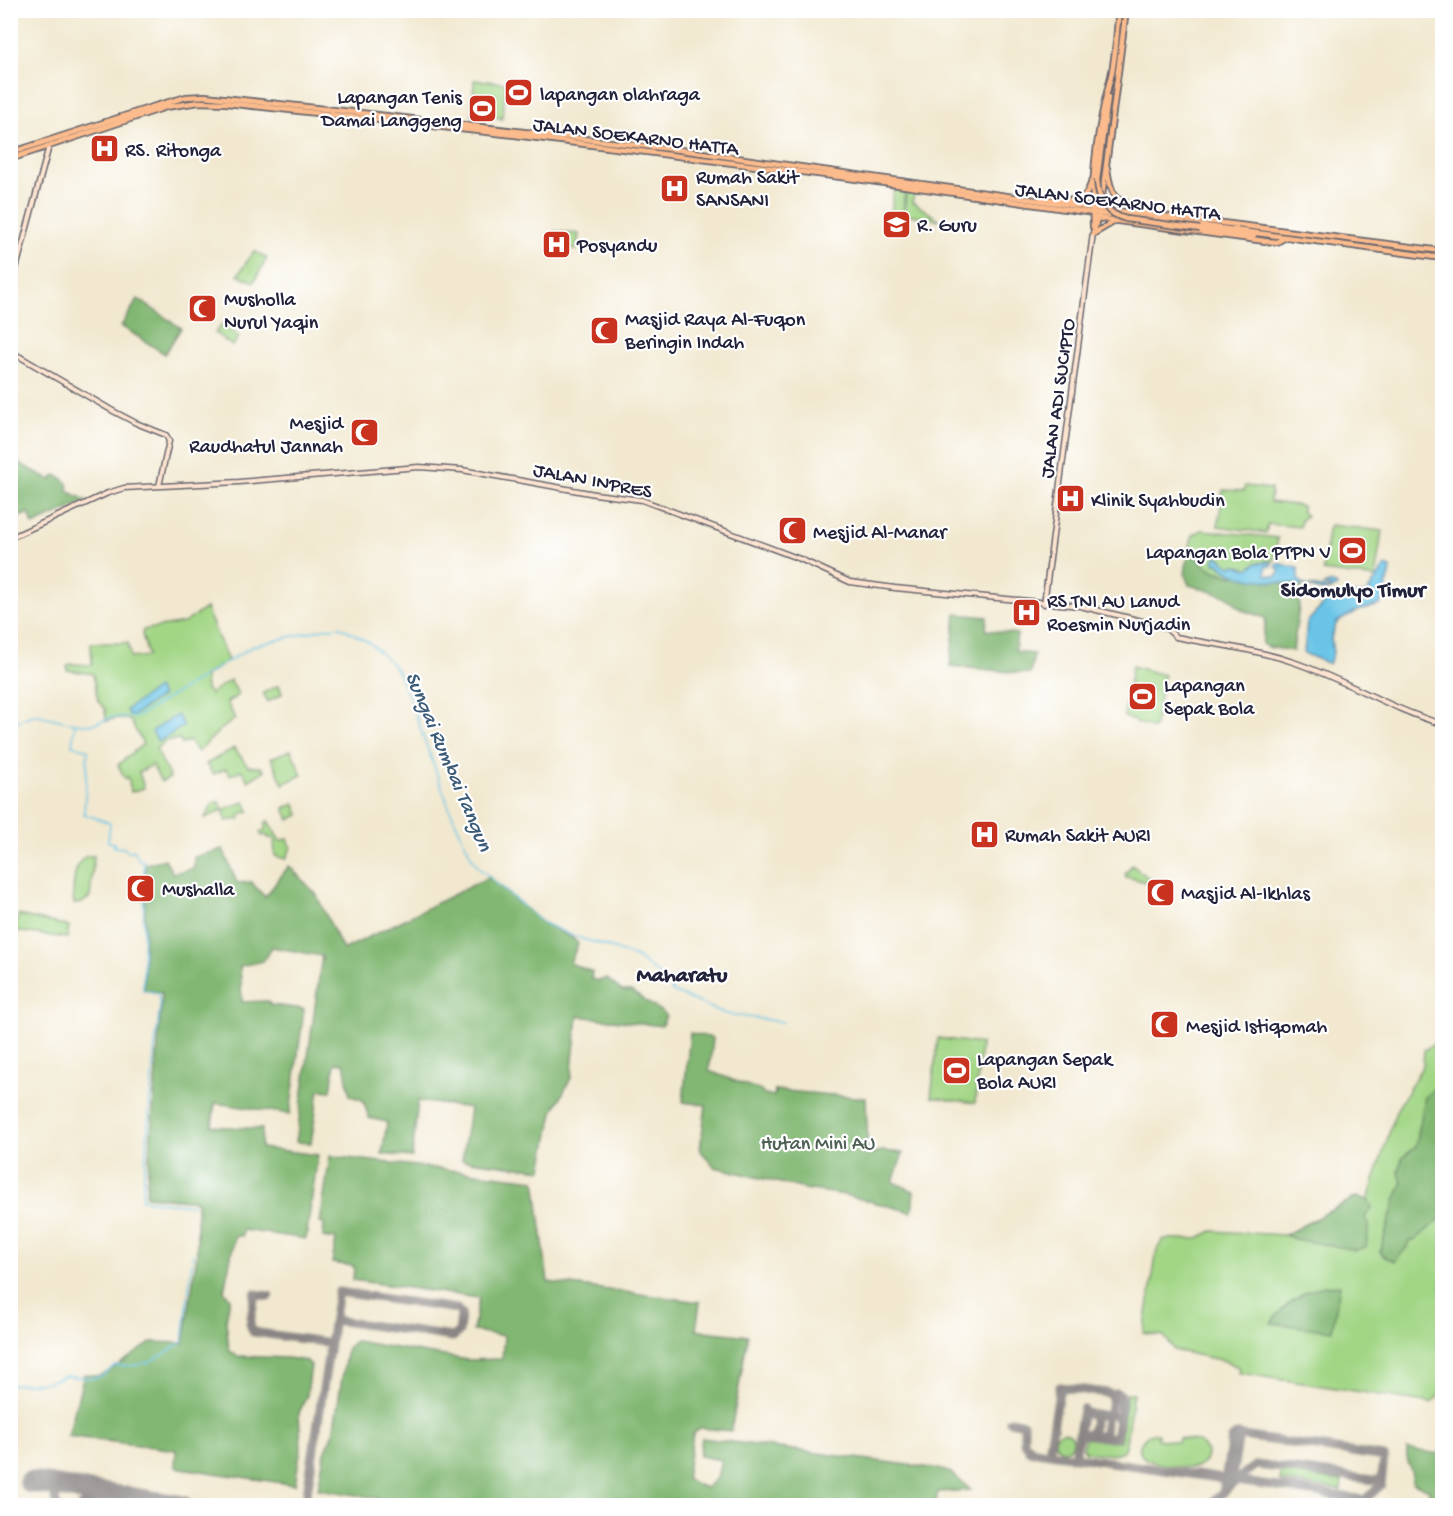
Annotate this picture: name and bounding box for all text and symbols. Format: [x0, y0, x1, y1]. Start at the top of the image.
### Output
sports icon: lapangan olahraga [503, 77, 535, 109]
place label: lapangan olahraga [540, 85, 701, 108]
place label: Lapangan Tenis Damai Langgeng [320, 88, 463, 134]
sports icon: Lapangan Tenis Damai Langgeng [467, 92, 499, 124]
street label: JALAN SOEKARNO HATTA [532, 114, 741, 163]
hospital icon: RS. Ritonga [88, 133, 120, 165]
place label: RS. Ritonga [125, 141, 222, 164]
place label: Rumah Sakit SANSANI [696, 168, 800, 214]
hospital icon: Rumah Sakit SANSANI [659, 172, 691, 204]
street label: JALAN SOEKARNO HATTA [1014, 179, 1223, 228]
school or university icon: R. Guru [880, 208, 912, 240]
place label: R. Guru [917, 216, 978, 239]
hospital icon: Posyandu [540, 228, 572, 260]
place label: Posyandu [576, 236, 658, 259]
place label: Musholla Nurul Yaqin [224, 290, 319, 336]
mosque icon: Musholla Nurul Yaqin [187, 293, 219, 325]
place label: Masjid Raya Al-Fuqon Beringin Indah [624, 310, 806, 356]
mosque icon: Masjid Raya Al-Fuqon Beringin Indah [588, 314, 620, 346]
street label: JALAN ADI SUCIPTO [1037, 317, 1082, 480]
place label: Mesjid Raudhatul Jannah [189, 414, 345, 460]
mosque icon: Mesjid Raudhatul Jannah [348, 417, 380, 449]
street label: JALAN INPRES [531, 460, 654, 505]
hospital icon: Klinik Syahbudin [1054, 483, 1086, 515]
place label: Klinik Syahbudin [1091, 491, 1225, 514]
mosque icon: Mesjid Al-Manar [776, 515, 808, 547]
place label: Mesjid Al-Manar [813, 523, 948, 546]
sports icon: Lapangan Bola PTPN V [1336, 535, 1368, 567]
place label: Lapangan Bola PTPN V [1146, 543, 1331, 566]
district label: Sidomulyo Timur [1281, 579, 1427, 605]
place label: RS TNI AU Lanud Roesmin Nurjadin [1047, 592, 1191, 638]
hospital icon: RS TNI AU Lanud Roesmin Nurjadin [1010, 596, 1042, 628]
water label: Sungai Rumbai Tangun [398, 669, 496, 857]
place label: Lapangan Sepak Bola [1164, 676, 1255, 722]
sports icon: Lapangan Sepak Bola [1127, 680, 1159, 712]
hospital icon: Rumah Sakit AURI [968, 818, 1000, 850]
place label: Rumah Sakit AURI [1005, 826, 1151, 849]
mosque icon: Mushalla [125, 872, 157, 904]
mosque icon: Masjid Al-Ikhlas [1144, 876, 1176, 908]
place label: Mushalla [162, 880, 235, 903]
place label: Masjid Al-Ikhlas [1181, 884, 1310, 907]
district label: Maharatu [637, 964, 728, 990]
mosque icon: Mesjid Istiqomah [1149, 1009, 1181, 1041]
place label: Mesjid Istiqomah [1186, 1017, 1327, 1040]
place label: Lapangan Sepak Bola AURI [976, 1050, 1114, 1096]
sports icon: Lapangan Sepak Bola AURI [940, 1054, 972, 1086]
park label: Hutan Mini AU [761, 1134, 875, 1157]

